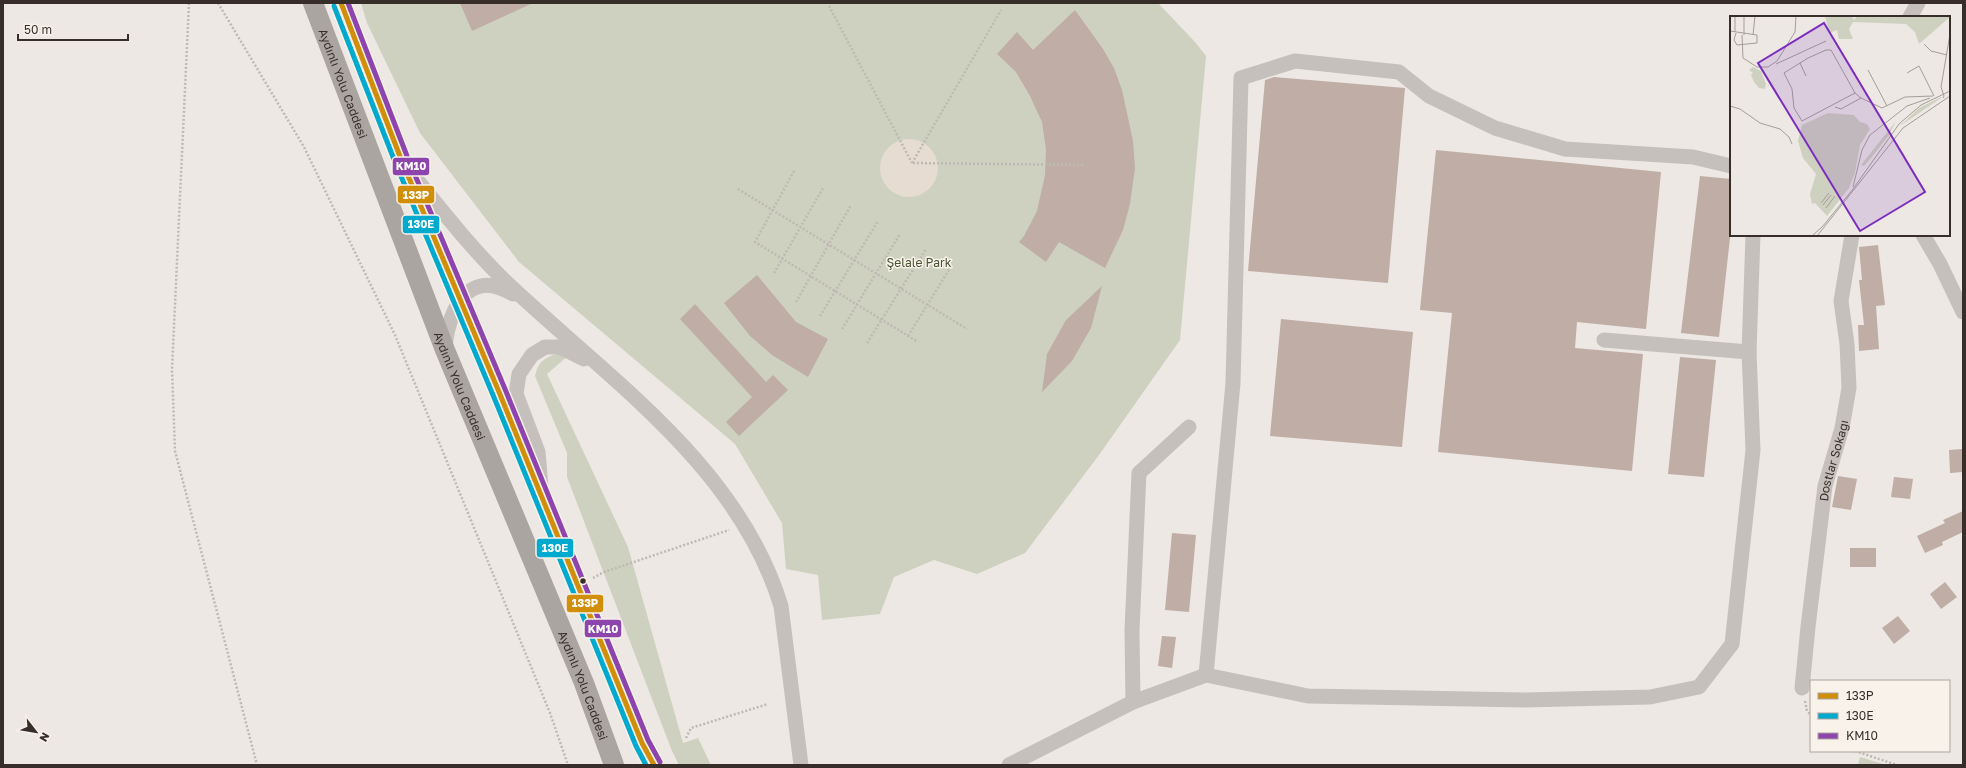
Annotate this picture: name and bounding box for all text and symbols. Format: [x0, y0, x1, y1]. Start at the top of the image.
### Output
scale bar [18, 16, 128, 42]
inset map [1730, 16, 1950, 236]
text: 50 m [24, 22, 52, 37]
street label: Aydınlı Yolu Caddesi [316, 26, 371, 140]
line badge: KM10 [392, 157, 430, 176]
text: KM10 [396, 159, 426, 172]
line badge: 133P [397, 185, 435, 204]
text: 133P [403, 188, 430, 201]
line badge: 130E [402, 215, 440, 234]
text: 130E [408, 217, 434, 230]
park label: Şelale Park [887, 255, 952, 270]
street label: Aydınlı Yolu Caddesi [431, 329, 489, 442]
street label: Dostlar Sokağı [1816, 419, 1851, 502]
line badge: 130E [536, 538, 574, 558]
text: 130E [542, 541, 568, 554]
unlabelled marker [578, 576, 588, 586]
line badge: 133P [566, 594, 604, 613]
text: 133P [572, 596, 599, 609]
line badge: KM10 [584, 619, 622, 638]
text: KM10 [588, 622, 618, 635]
street label: Aydınlı Yolu Caddesi [555, 628, 612, 742]
legend [1810, 680, 1950, 752]
text: 133P [1846, 688, 1874, 703]
text: 130E [1846, 708, 1874, 723]
north arrow [16, 712, 56, 752]
text: KM10 [1846, 728, 1878, 743]
text: N [37, 730, 53, 744]

